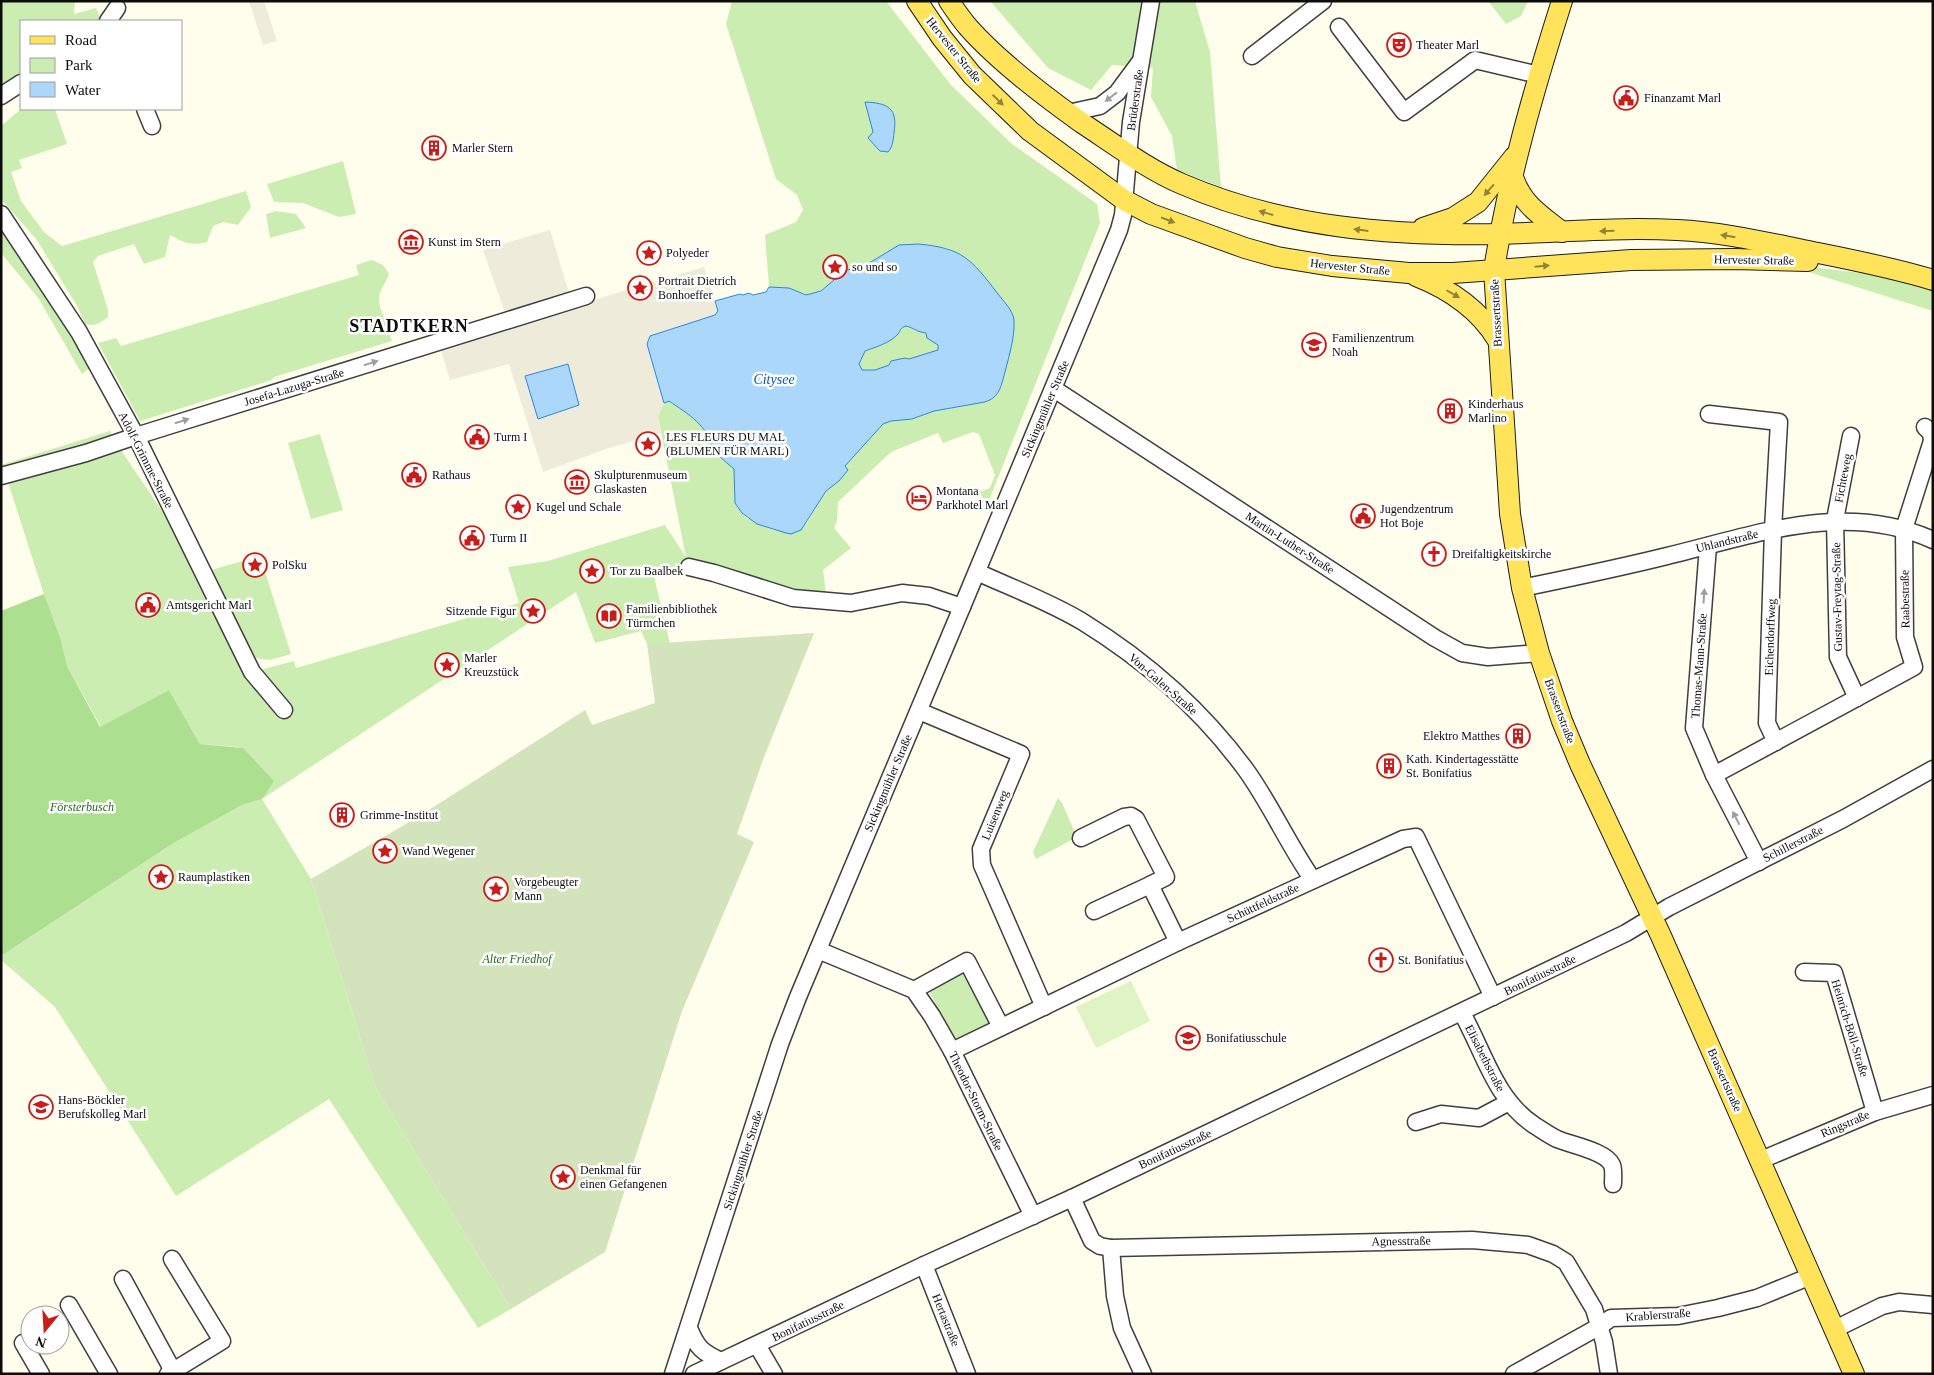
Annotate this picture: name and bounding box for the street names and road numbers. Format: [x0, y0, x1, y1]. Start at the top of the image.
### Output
street label: Hervester Straße [923, 14, 985, 86]
street label: Brüderstraße [1124, 68, 1146, 132]
street label: Hervester Straße [1714, 252, 1794, 268]
street label: Hervester Straße [1309, 256, 1391, 278]
street label: Brassertstraße [1487, 279, 1505, 347]
street label: Sickingmühler Straße [1018, 358, 1072, 460]
street label: Josefa-Lazuga-Straße [242, 365, 346, 409]
street label: Adolf-Grimme-Straße [116, 409, 176, 511]
street label: Fichteweg [1831, 452, 1855, 504]
street label: Martin-Luther-Straße [1243, 509, 1337, 577]
street label: Uhlandstraße [1694, 526, 1760, 556]
street label: Gustav-Freytag-Straße [1829, 542, 1845, 652]
street label: Raabestraße [1897, 570, 1913, 628]
street label: Eichendorffweg [1762, 598, 1778, 676]
street label: Thomas-Mann-Straße [1688, 613, 1710, 719]
street label: Von-Galen-Straße [1126, 650, 1200, 718]
street label: Brassertstraße [1542, 677, 1578, 745]
street label: Sickingmühler Straße [861, 732, 915, 834]
street label: Luisenweg [979, 788, 1011, 842]
street label: Schillerstraße [1760, 823, 1826, 865]
street label: Schüttfeldstraße [1225, 880, 1301, 926]
street label: Bonifatiusstraße [1502, 951, 1578, 999]
street label: Heinrich-Böll-Straße [1828, 978, 1872, 1078]
street label: Elisabethstraße [1462, 1022, 1508, 1094]
street label: Brassertstraße [1705, 1046, 1745, 1114]
street label: Theodor-Storm-Straße [946, 1049, 1006, 1153]
street label: Ringstraße [1818, 1107, 1872, 1141]
street label: Sickingmühler Straße [720, 1108, 766, 1212]
street label: Bonifatiusstraße [1136, 1126, 1214, 1172]
street label: Agnesstraße [1371, 1233, 1431, 1249]
street label: Hertastraße [929, 1292, 963, 1348]
street label: Bonifatiusstraße [770, 1297, 846, 1345]
street label: Krablerstraße [1625, 1306, 1691, 1324]

